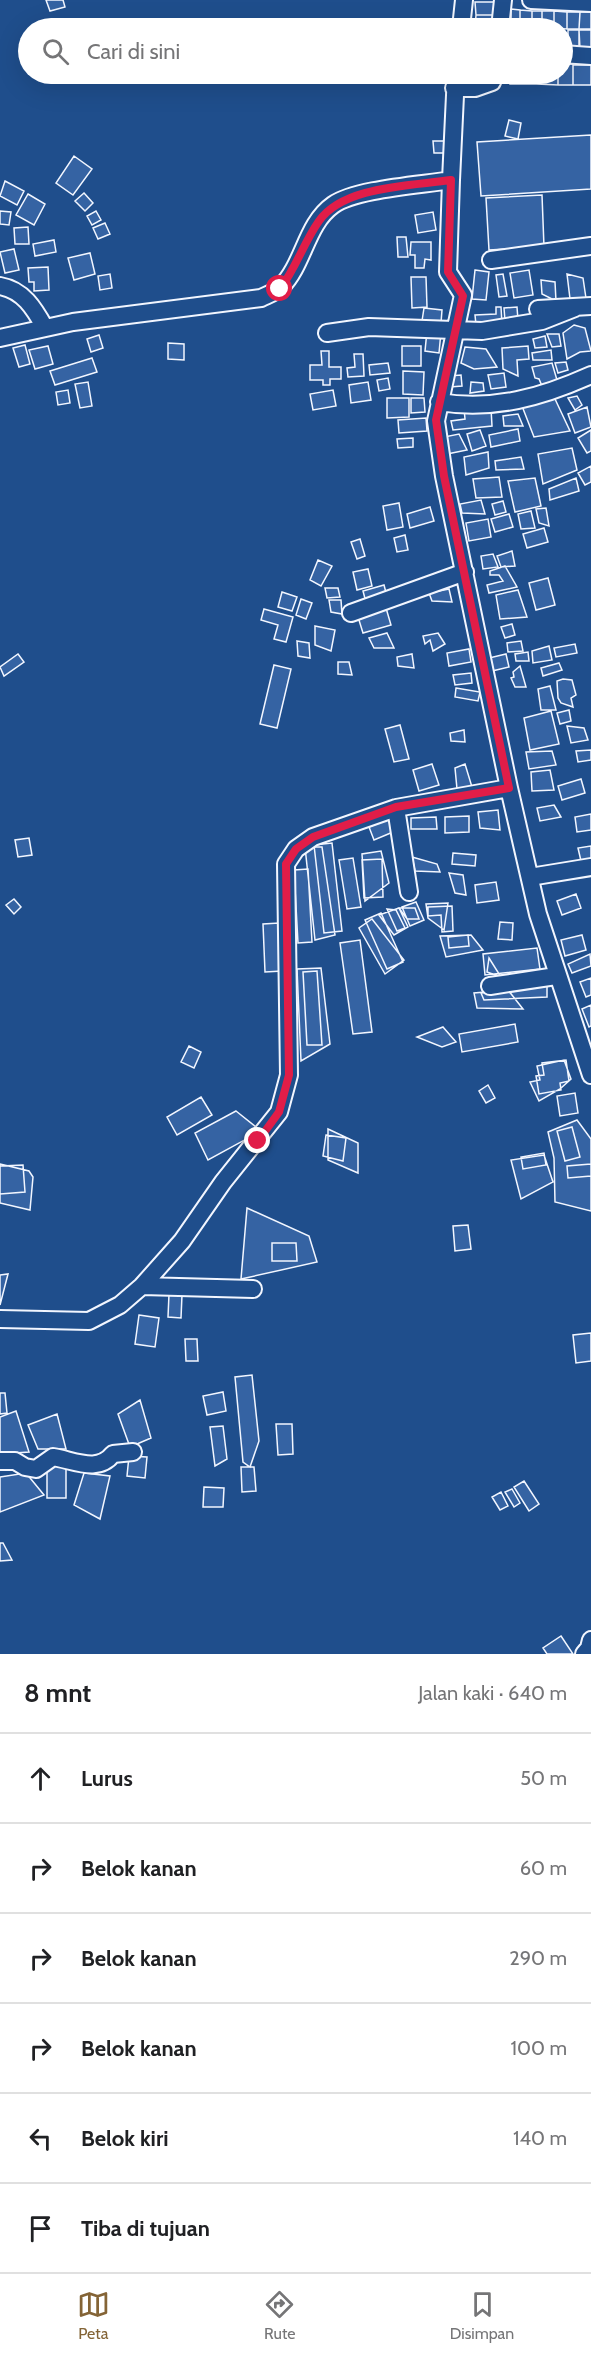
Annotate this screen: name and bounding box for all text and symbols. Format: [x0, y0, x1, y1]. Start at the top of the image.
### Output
search box [18, 18, 573, 84]
icon: search [39, 35, 72, 68]
text: Cari di sini [87, 38, 180, 65]
route start [266, 275, 292, 301]
route end [244, 1127, 270, 1153]
text: 8 mnt [24, 1677, 91, 1709]
text: Jalan kaki · 640 m [418, 1681, 567, 1705]
icon: ahead [24, 1762, 57, 1795]
text: Lurus [81, 1765, 133, 1792]
text: 50 m [520, 1766, 567, 1790]
icon: right [24, 1852, 57, 1885]
text: Belok kanan [81, 1855, 197, 1882]
text: 60 m [520, 1856, 567, 1880]
icon: right [24, 1942, 57, 1975]
text: Belok kanan [81, 1945, 197, 1972]
text: 290 m [509, 1946, 567, 1970]
icon: right [24, 2032, 57, 2065]
text: Belok kanan [81, 2035, 197, 2062]
text: 100 m [511, 2036, 567, 2060]
icon: left [24, 2122, 57, 2155]
text: Belok kiri [81, 2125, 168, 2152]
text: 140 m [513, 2126, 567, 2150]
icon: arrive [24, 2212, 57, 2245]
text: Tiba di tujuan [81, 2215, 210, 2242]
tab: Peta [77, 2288, 110, 2343]
tab: Rute [263, 2288, 296, 2343]
tab: Disimpan [450, 2288, 514, 2343]

